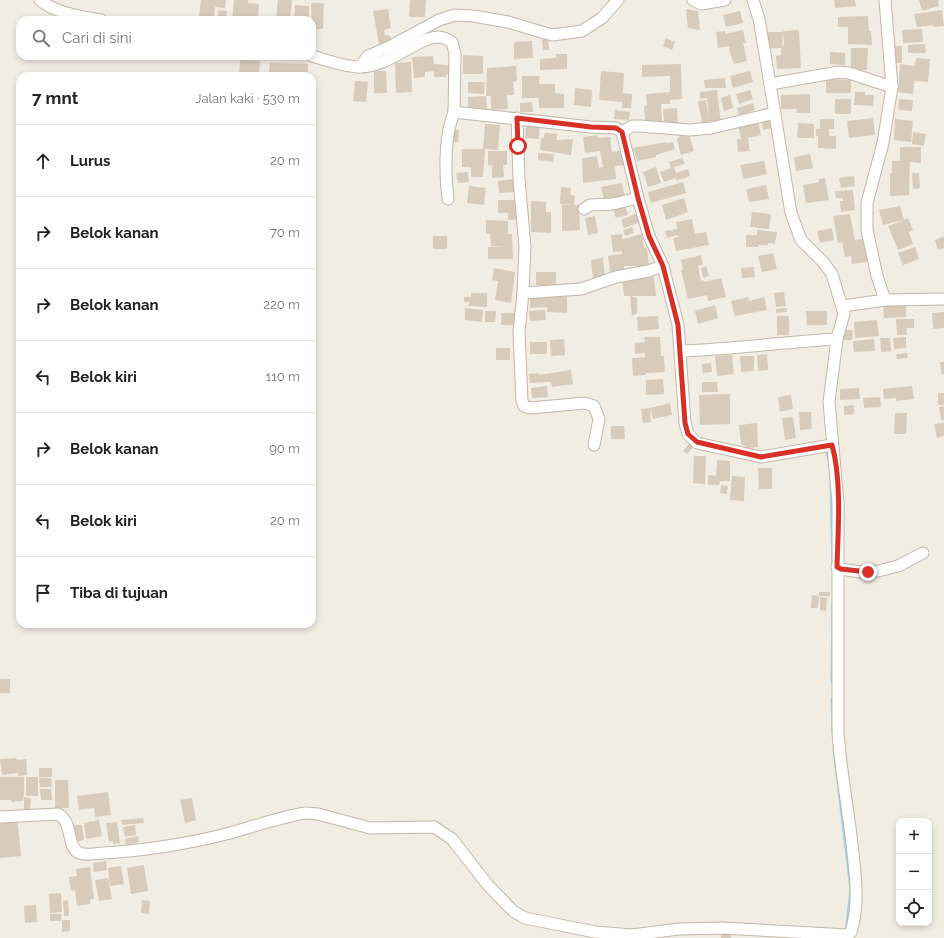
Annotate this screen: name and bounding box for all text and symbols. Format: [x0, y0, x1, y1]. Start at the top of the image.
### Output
search box [16, 16, 316, 60]
icon: search [30, 27, 52, 49]
text: Cari di sini [62, 29, 132, 47]
text: 7 mnt [32, 88, 78, 108]
text: Jalan kaki · 530 m [195, 91, 300, 106]
route start [509, 137, 527, 155]
icon: ahead [32, 150, 54, 172]
text: Lurus [70, 152, 111, 170]
text: 20 m [270, 153, 300, 168]
icon: right [32, 222, 54, 244]
text: Belok kanan [70, 224, 159, 242]
text: 70 m [270, 225, 300, 240]
icon: right [32, 294, 54, 316]
text: Belok kanan [70, 296, 159, 314]
text: 220 m [263, 297, 300, 312]
icon: left [32, 366, 54, 388]
text: Belok kiri [70, 368, 137, 386]
text: 110 m [266, 369, 300, 384]
icon: right [32, 438, 54, 460]
text: Belok kanan [70, 440, 159, 458]
text: 90 m [269, 441, 300, 456]
icon: left [32, 510, 54, 532]
text: Belok kiri [70, 512, 137, 530]
text: 20 m [270, 513, 300, 528]
route end [859, 563, 877, 581]
icon: arrive [32, 582, 54, 604]
text: Tiba di tujuan [70, 584, 168, 602]
map controls [896, 818, 932, 926]
button: + [896, 818, 932, 854]
button: − [896, 854, 932, 890]
button: locate [896, 890, 932, 926]

